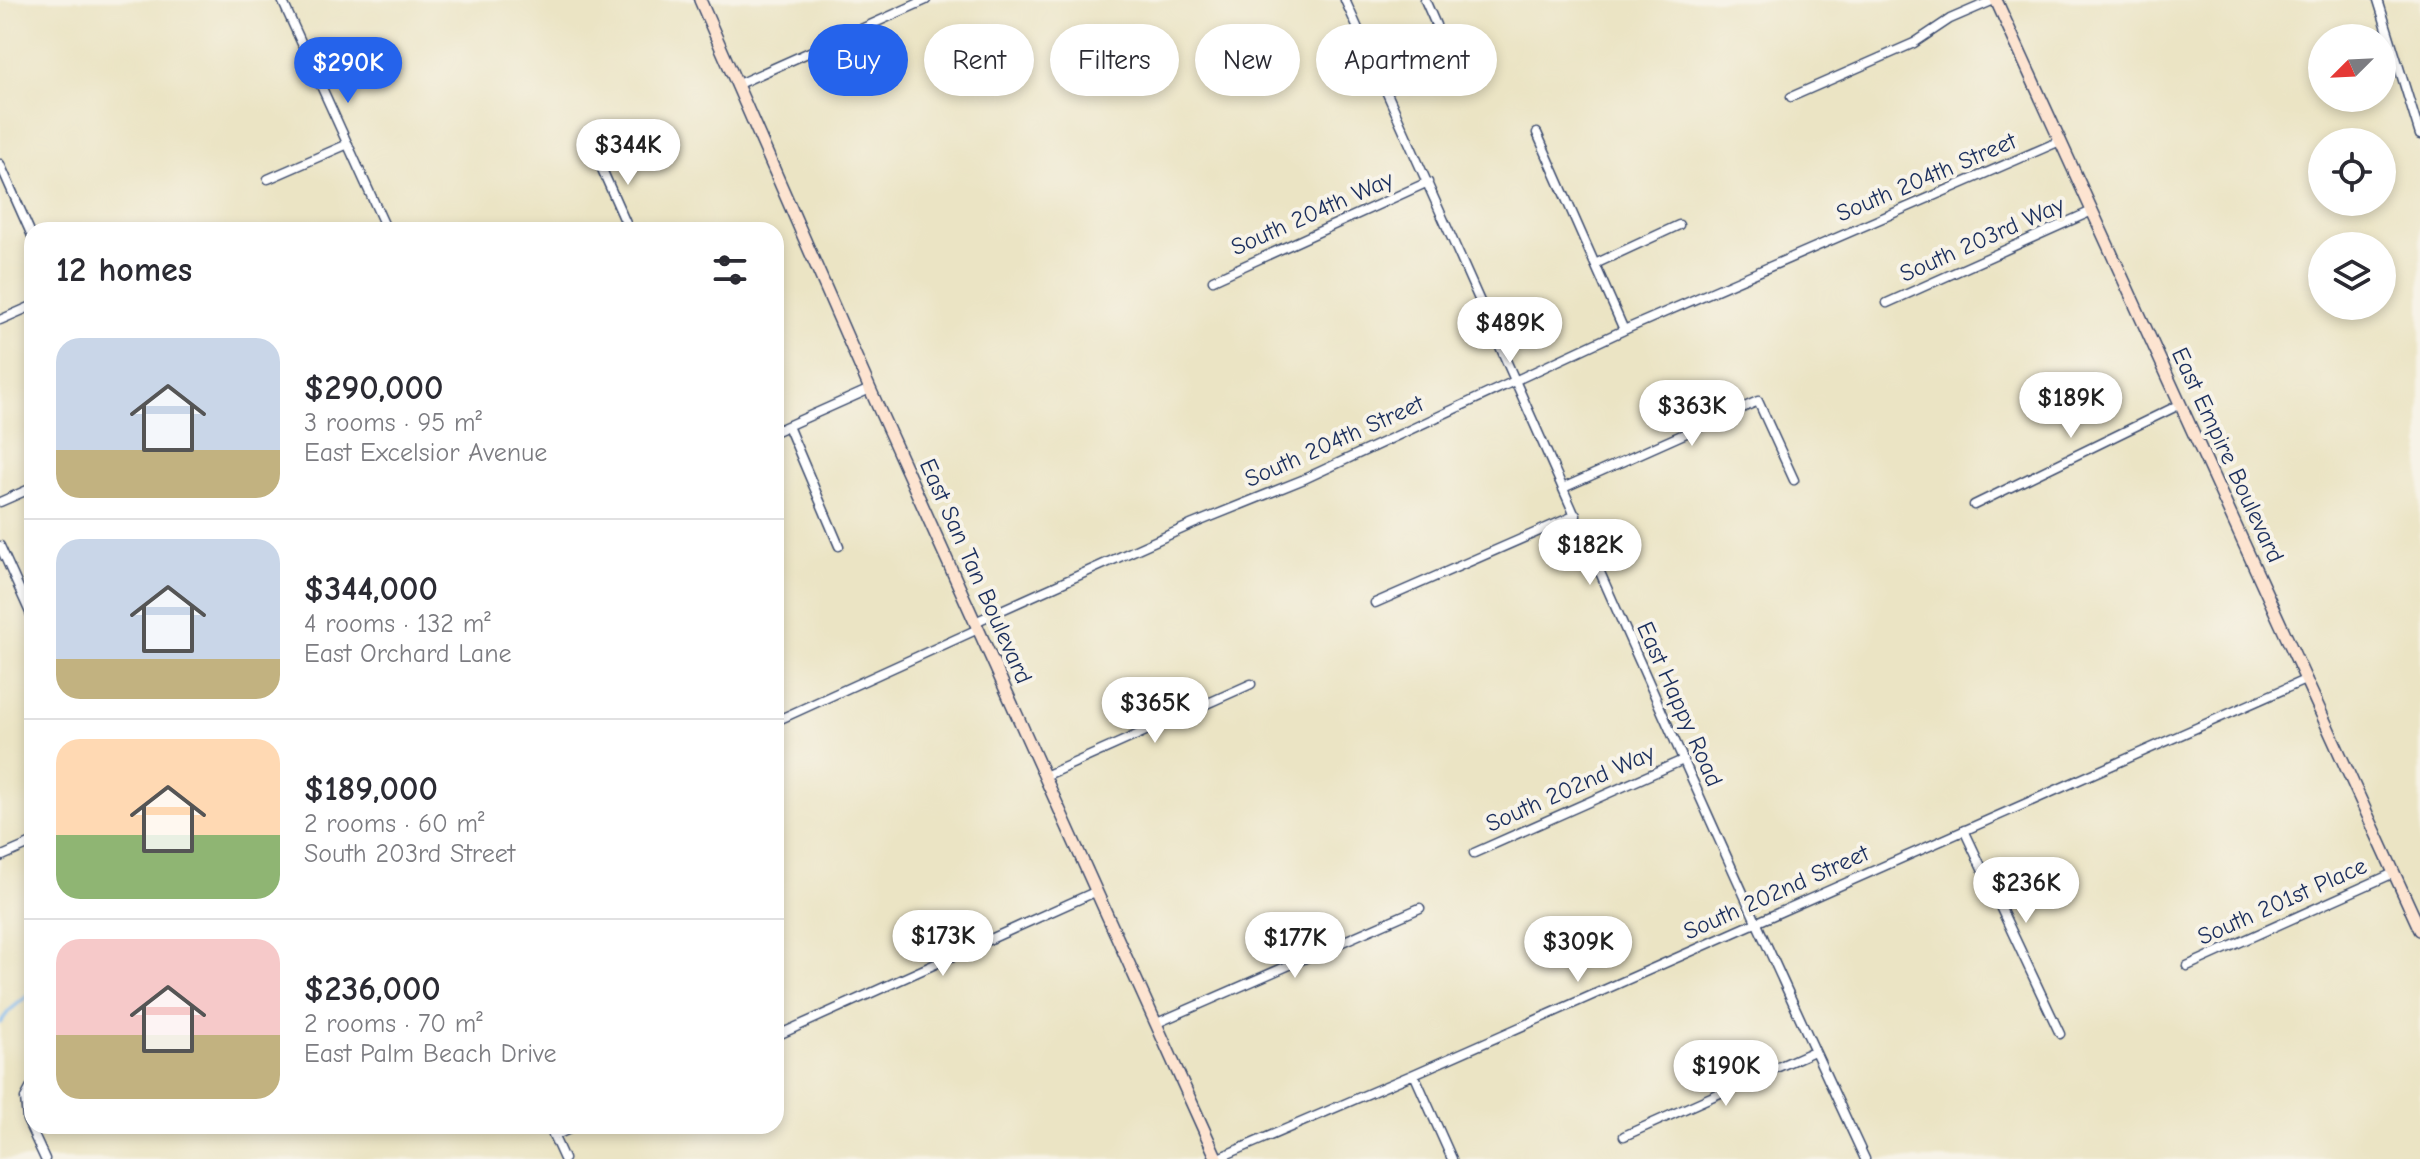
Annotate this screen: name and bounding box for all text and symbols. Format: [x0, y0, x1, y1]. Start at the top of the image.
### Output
chip: Buy [808, 24, 908, 96]
chip: Rent [924, 24, 1034, 96]
chip: Filters [1050, 24, 1179, 96]
chip: New [1195, 24, 1300, 96]
chip: Apartment [1316, 24, 1497, 96]
north arrow [2308, 24, 2396, 112]
map controls [2308, 24, 2396, 320]
pin: $290K [292, 37, 404, 105]
text: $290K [312, 48, 384, 78]
pin: $344K [572, 119, 684, 187]
street label: South 204th Street [1832, 126, 2021, 228]
button: locate [2308, 128, 2396, 216]
text: $344K [594, 130, 662, 160]
street label: South 204th Way [1226, 165, 1398, 261]
street label: South 203rd Way [1895, 190, 2069, 288]
button: layers [2308, 232, 2396, 320]
icon: filters [708, 248, 752, 292]
text: 12 homes [56, 250, 192, 290]
pin: $489K [1454, 297, 1566, 365]
text: $489K [1475, 308, 1545, 338]
street label: East Empire Boulevard [2166, 343, 2290, 567]
text: $290,000 [304, 368, 443, 408]
icon: home [120, 370, 216, 466]
pin: $189K [2015, 372, 2127, 440]
pin: $363K [1636, 380, 1748, 448]
text: $189K [2037, 383, 2105, 413]
street label: South 204th Street [1240, 389, 1429, 493]
text: $363K [1657, 391, 1727, 421]
text: 3 rooms · 95 m² [304, 408, 482, 438]
text: East Excelsior Avenue [304, 438, 547, 468]
street label: East San Tan Boulevard [914, 454, 1038, 688]
pin: $182K [1534, 519, 1646, 587]
text: $182K [1557, 530, 1623, 560]
text: $344,000 [304, 569, 438, 609]
icon: home [120, 571, 216, 667]
text: 4 rooms · 132 m² [304, 609, 491, 639]
street label: East Happy Road [1631, 617, 1729, 791]
text: East Orchard Lane [304, 639, 512, 669]
pin: $365K [1099, 677, 1211, 745]
text: $365K [1120, 688, 1190, 718]
street label: South 202nd Way [1481, 738, 1659, 838]
text: $189,000 [304, 769, 438, 809]
icon: home [120, 771, 216, 867]
text: 2 rooms · 60 m² [304, 809, 485, 839]
street label: South 202nd Street [1679, 838, 1874, 945]
text: South 203rd Street [304, 839, 515, 869]
street label: South 201st Place [2193, 851, 2371, 951]
pin: $236K [1970, 857, 2082, 925]
text: $236K [1991, 868, 2061, 898]
pin: $173K [887, 910, 999, 978]
pin: $177K [1239, 912, 1351, 980]
pin: $309K [1522, 916, 1634, 984]
text: $173K [910, 921, 976, 951]
text: $177K [1263, 923, 1327, 953]
text: $309K [1542, 927, 1614, 957]
text: $236,000 [304, 969, 441, 1009]
icon: home [120, 971, 216, 1067]
text: 2 rooms · 70 m² [304, 1009, 483, 1039]
text: East Palm Beach Drive [304, 1039, 556, 1069]
pin: $190K [1670, 1040, 1782, 1108]
text: $190K [1692, 1051, 1760, 1081]

